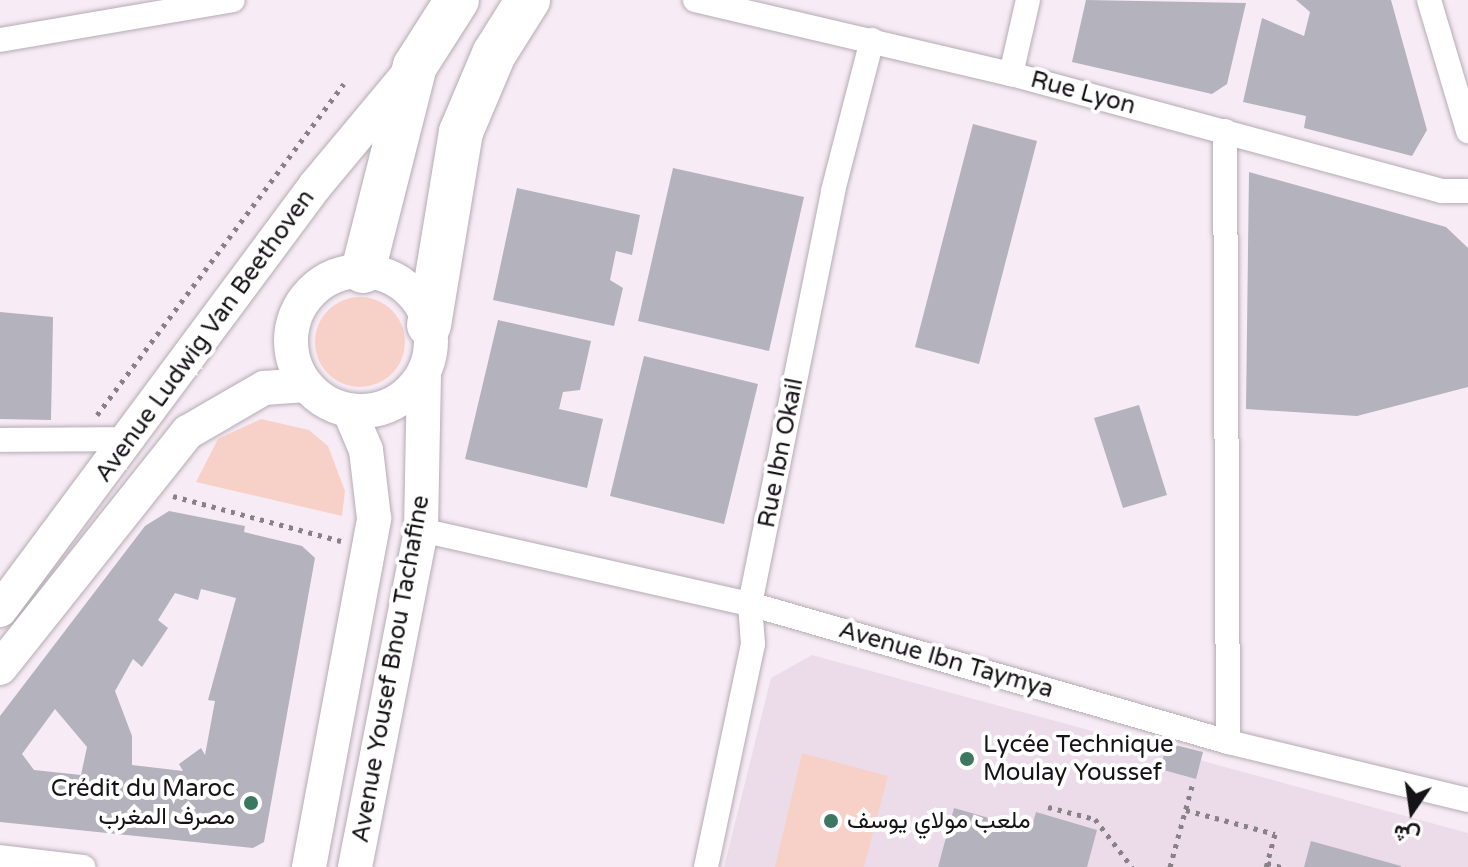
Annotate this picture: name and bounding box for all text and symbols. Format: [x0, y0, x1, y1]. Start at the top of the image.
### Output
street label: Rue Lyon [1027, 65, 1139, 121]
street label: Avenue Ludwig Van Beethoven [89, 184, 321, 488]
street label: Rue Ibn Okail [752, 376, 810, 530]
street label: Avenue Yousef Bnou Tachafine [346, 493, 436, 845]
street label: Avenue Ibn Taymya [836, 616, 1056, 704]
place label: Lycée Technique Moulay Youssef [983, 731, 1174, 787]
marker: Lycée Technique Moulay Youssef [958, 750, 976, 768]
north arrow [1372, 771, 1452, 851]
place label: Crédit du Maroc مصرف المغرب [51, 775, 235, 831]
marker: Crédit du Maroc مصرف المغرب [242, 794, 260, 812]
place label: ملعب مولاي يوسف [847, 807, 1031, 835]
marker: ملعب مولاي يوسف [822, 812, 840, 830]
text: ش [1391, 819, 1422, 850]

